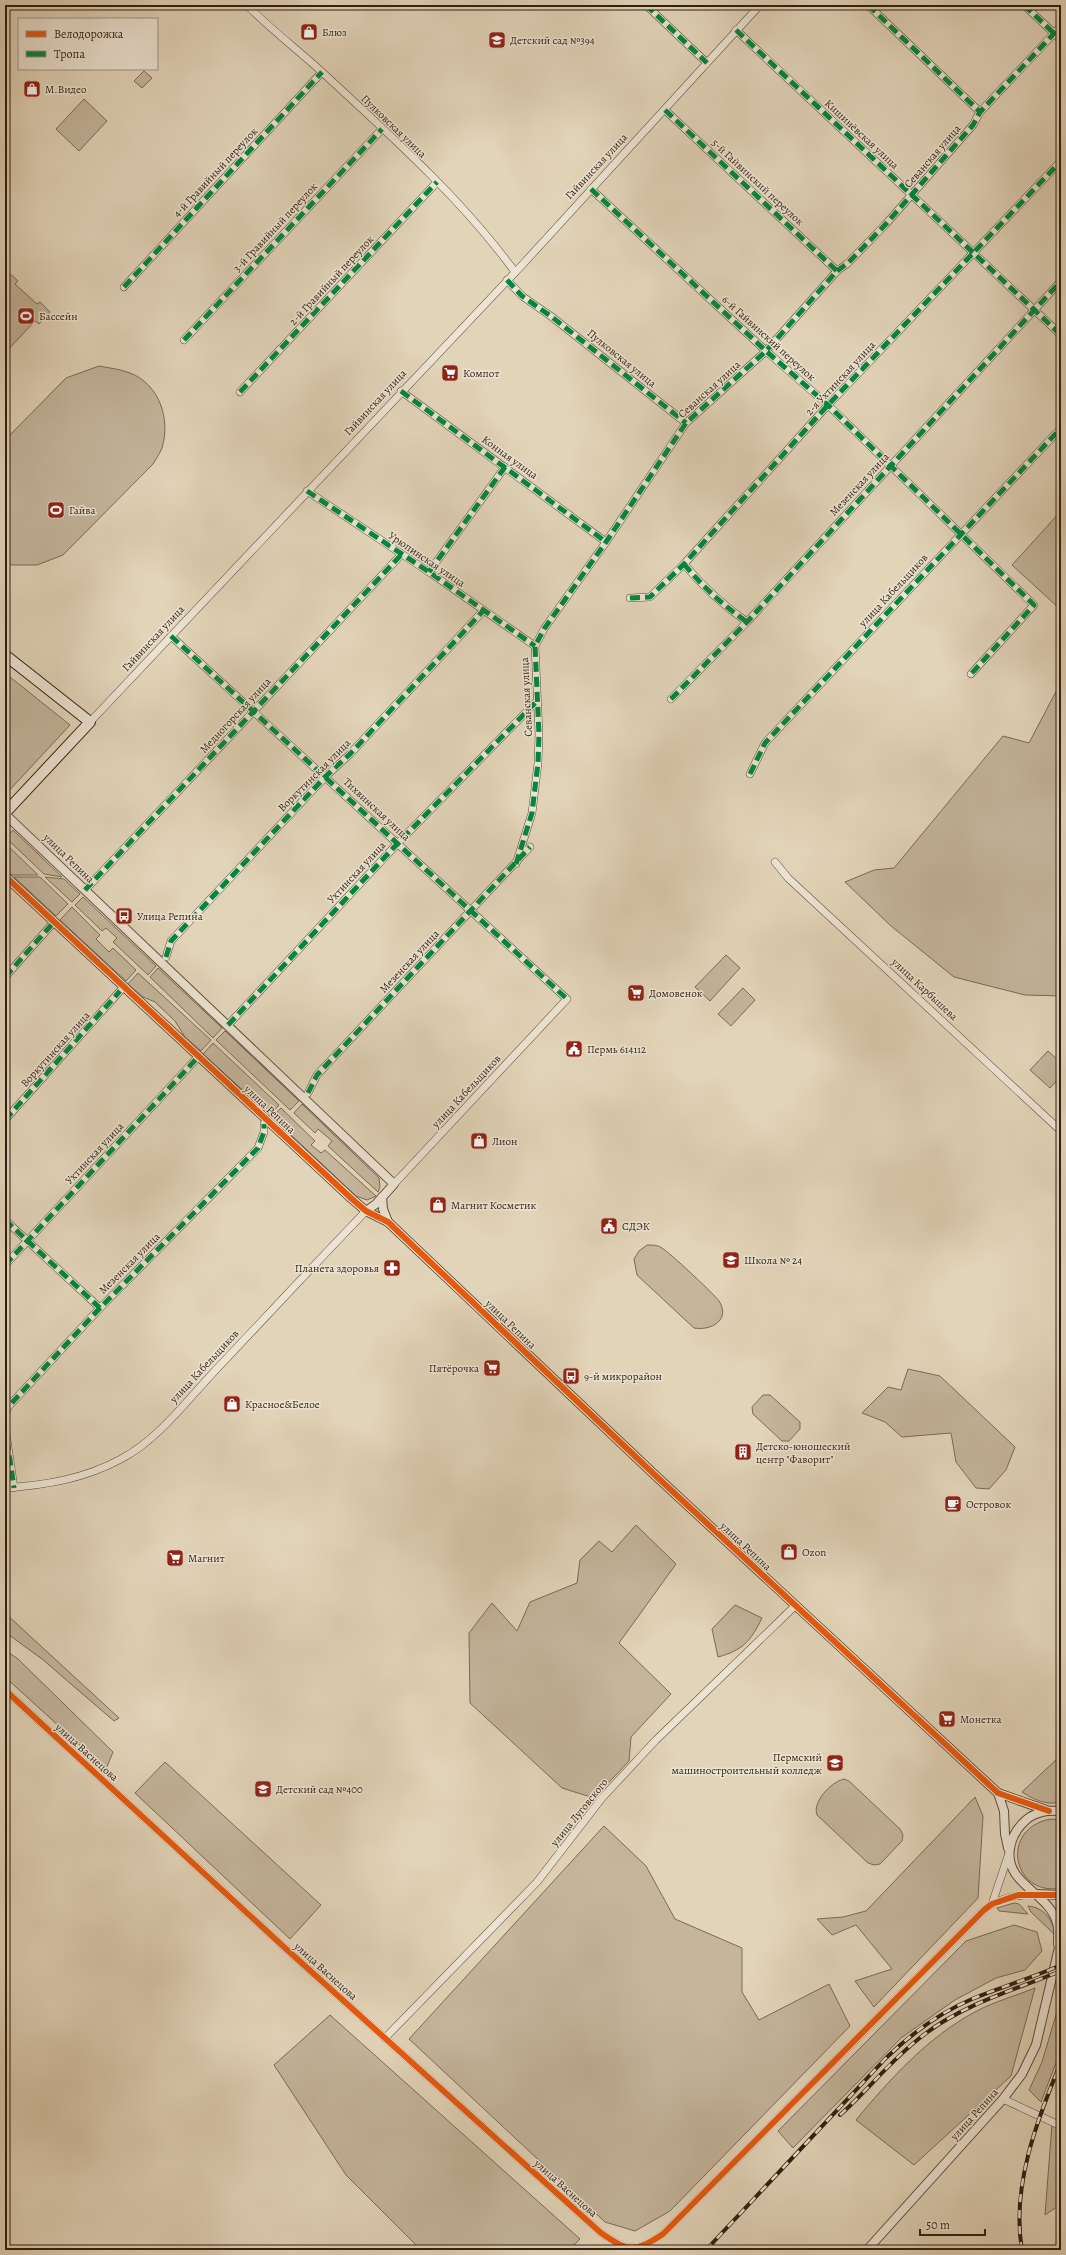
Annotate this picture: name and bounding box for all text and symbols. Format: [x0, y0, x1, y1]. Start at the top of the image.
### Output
legend [18, 18, 158, 70]
shop icon: Блюз [299, 22, 319, 42]
place label: Блюз [322, 25, 347, 40]
text: Велодорожка [54, 26, 124, 42]
school or university icon: Детский сад №394 [487, 30, 507, 50]
place label: Детский сад №394 [510, 33, 595, 48]
text: Тропа [54, 46, 85, 62]
shop icon: М.Видео [22, 79, 42, 99]
place label: М.Видео [45, 82, 87, 97]
street label: Пулковская улица [358, 91, 430, 162]
street label: Кишинёвская улица [821, 96, 903, 173]
street label: Севанская улица [901, 121, 965, 191]
street label: 4-й Гравийный переулок [170, 124, 261, 221]
street label: Гайвинская улица [562, 129, 632, 203]
street label: 5-й Гайвинский переулок [708, 136, 807, 229]
street label: 3-й Гравийный переулок [230, 179, 321, 275]
street label: 2-й Гравийный переулок [286, 232, 377, 329]
street label: 6-й Гайвинский переулок [718, 292, 819, 385]
sports icon: Бассейн [16, 306, 36, 326]
place label: Бассейн [39, 309, 78, 324]
street label: Пулковская улица [584, 326, 660, 392]
street label: 2-я Ухтинская улица [802, 337, 879, 419]
street label: Севанская улица [675, 357, 744, 421]
supermarket icon: Компот [440, 363, 460, 383]
street label: Гайвинская улица [341, 365, 411, 439]
place label: Компот [463, 366, 499, 381]
street label: Конная улица [479, 432, 541, 483]
street label: Мезенская улица [826, 449, 893, 519]
sports icon: Гайва [46, 500, 66, 520]
place label: Гайва [69, 503, 97, 518]
street label: Урюпинская улица [385, 528, 469, 591]
street label: улица Кабельщиков [855, 550, 931, 631]
street label: Гайвинская улица [119, 601, 189, 675]
street label: Севанская улица [517, 656, 536, 737]
street label: Медногорская улица [196, 674, 275, 756]
street label: Воркутинская улица [275, 735, 355, 815]
street label: Тихвинская улица [340, 774, 414, 845]
street label: улица Репина [39, 830, 98, 887]
street label: Ухтинская улица [324, 837, 390, 907]
bus stop icon: Улица Репина [114, 906, 134, 926]
place label: Улица Репина [137, 909, 204, 924]
street label: Мезенская улица [376, 926, 443, 996]
street label: улица Карбышева [888, 954, 962, 1025]
supermarket icon: Домовенок [626, 983, 646, 1003]
place label: Домовенок [649, 986, 703, 1001]
street label: Воркутинская улица [17, 1008, 94, 1090]
public building icon: Пермь 614112 [564, 1039, 584, 1059]
place label: Пермь 614112 [587, 1042, 646, 1057]
street label: улица Кабельщиков [428, 1051, 504, 1132]
street label: улица Репина [240, 1081, 299, 1138]
street label: Ухтинская улица [62, 1118, 128, 1188]
shop icon: Лион [469, 1131, 489, 1151]
place label: Лион [492, 1134, 517, 1149]
shop icon: Магнит Косметик [428, 1195, 448, 1215]
place label: Магнит Косметик [451, 1198, 537, 1213]
public building icon: СДЭК [599, 1216, 619, 1236]
place label: СДЭК [622, 1219, 650, 1234]
street label: Мезенская улица [95, 1229, 164, 1297]
school or university icon: Школа № 24 [721, 1250, 741, 1270]
place label: Школа № 24 [744, 1253, 802, 1268]
pharmacy icon: Планета здоровья [382, 1258, 402, 1278]
place label: Планета здоровья [295, 1261, 379, 1276]
street label: улица Репина [481, 1296, 540, 1353]
street label: улица Кабельщиков [166, 1326, 242, 1407]
supermarket icon: Пятёрочка [482, 1358, 502, 1378]
place label: Пятёрочка [429, 1361, 480, 1376]
bus stop icon: 9-й микрорайон [561, 1366, 581, 1386]
place label: 9-й микрорайон [584, 1369, 662, 1384]
shop icon: Красное&Белое [222, 1394, 242, 1414]
place label: Красное&Белое [245, 1397, 320, 1412]
place label: Детско-юношеский центр "Фаворит" [756, 1439, 850, 1467]
building icon: Детско-юношеский центр "Фаворит" [733, 1442, 753, 1462]
cafe icon: Островок [943, 1494, 963, 1514]
place label: Островок [966, 1497, 1011, 1512]
street label: улица Репина [716, 1518, 775, 1575]
shop icon: Ozon [779, 1542, 799, 1562]
place label: Ozon [802, 1545, 826, 1560]
supermarket icon: Магнит [165, 1548, 185, 1568]
place label: Магнит [188, 1551, 225, 1566]
supermarket icon: Монетка [937, 1709, 957, 1729]
place label: Монетка [960, 1712, 1002, 1727]
street label: улица Васнецова [51, 1719, 122, 1785]
place label: Пермский машиностроительный колледж [671, 1750, 823, 1778]
school or university icon: Пермский машиностроительный колледж [825, 1753, 845, 1773]
street label: улица Луговского [547, 1775, 612, 1850]
school or university icon: Детский сад №400 [253, 1779, 273, 1799]
place label: Детский сад №400 [276, 1782, 363, 1797]
street label: улица Васнецова [290, 1938, 361, 2004]
street label: улица Репина [946, 2084, 1002, 2144]
street label: улица Васнецова [530, 2155, 601, 2221]
scale bar [920, 2211, 985, 2237]
text: 50 m [926, 2217, 950, 2233]

